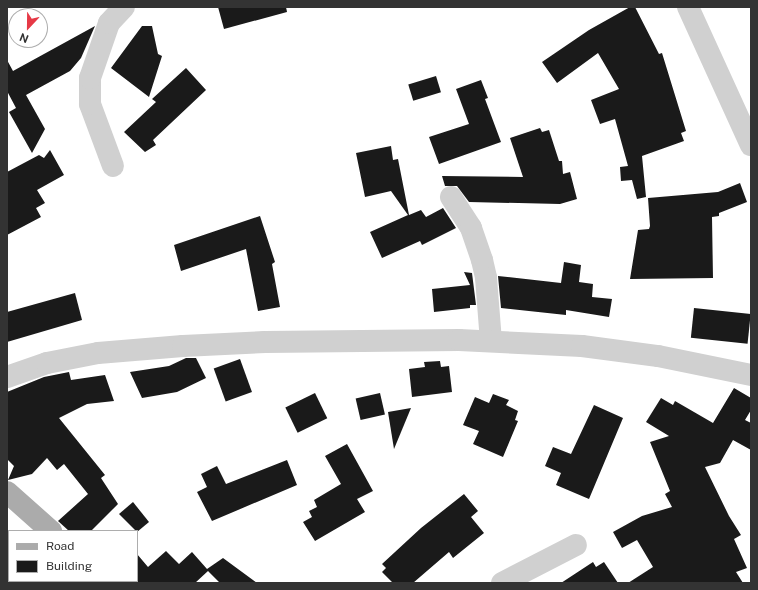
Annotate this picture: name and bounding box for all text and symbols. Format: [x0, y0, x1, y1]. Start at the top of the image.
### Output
north arrow [8, 8, 48, 48]
text: N [18, 31, 30, 45]
legend [8, 530, 138, 582]
text: Road [46, 539, 74, 553]
text: Building [46, 559, 92, 573]

